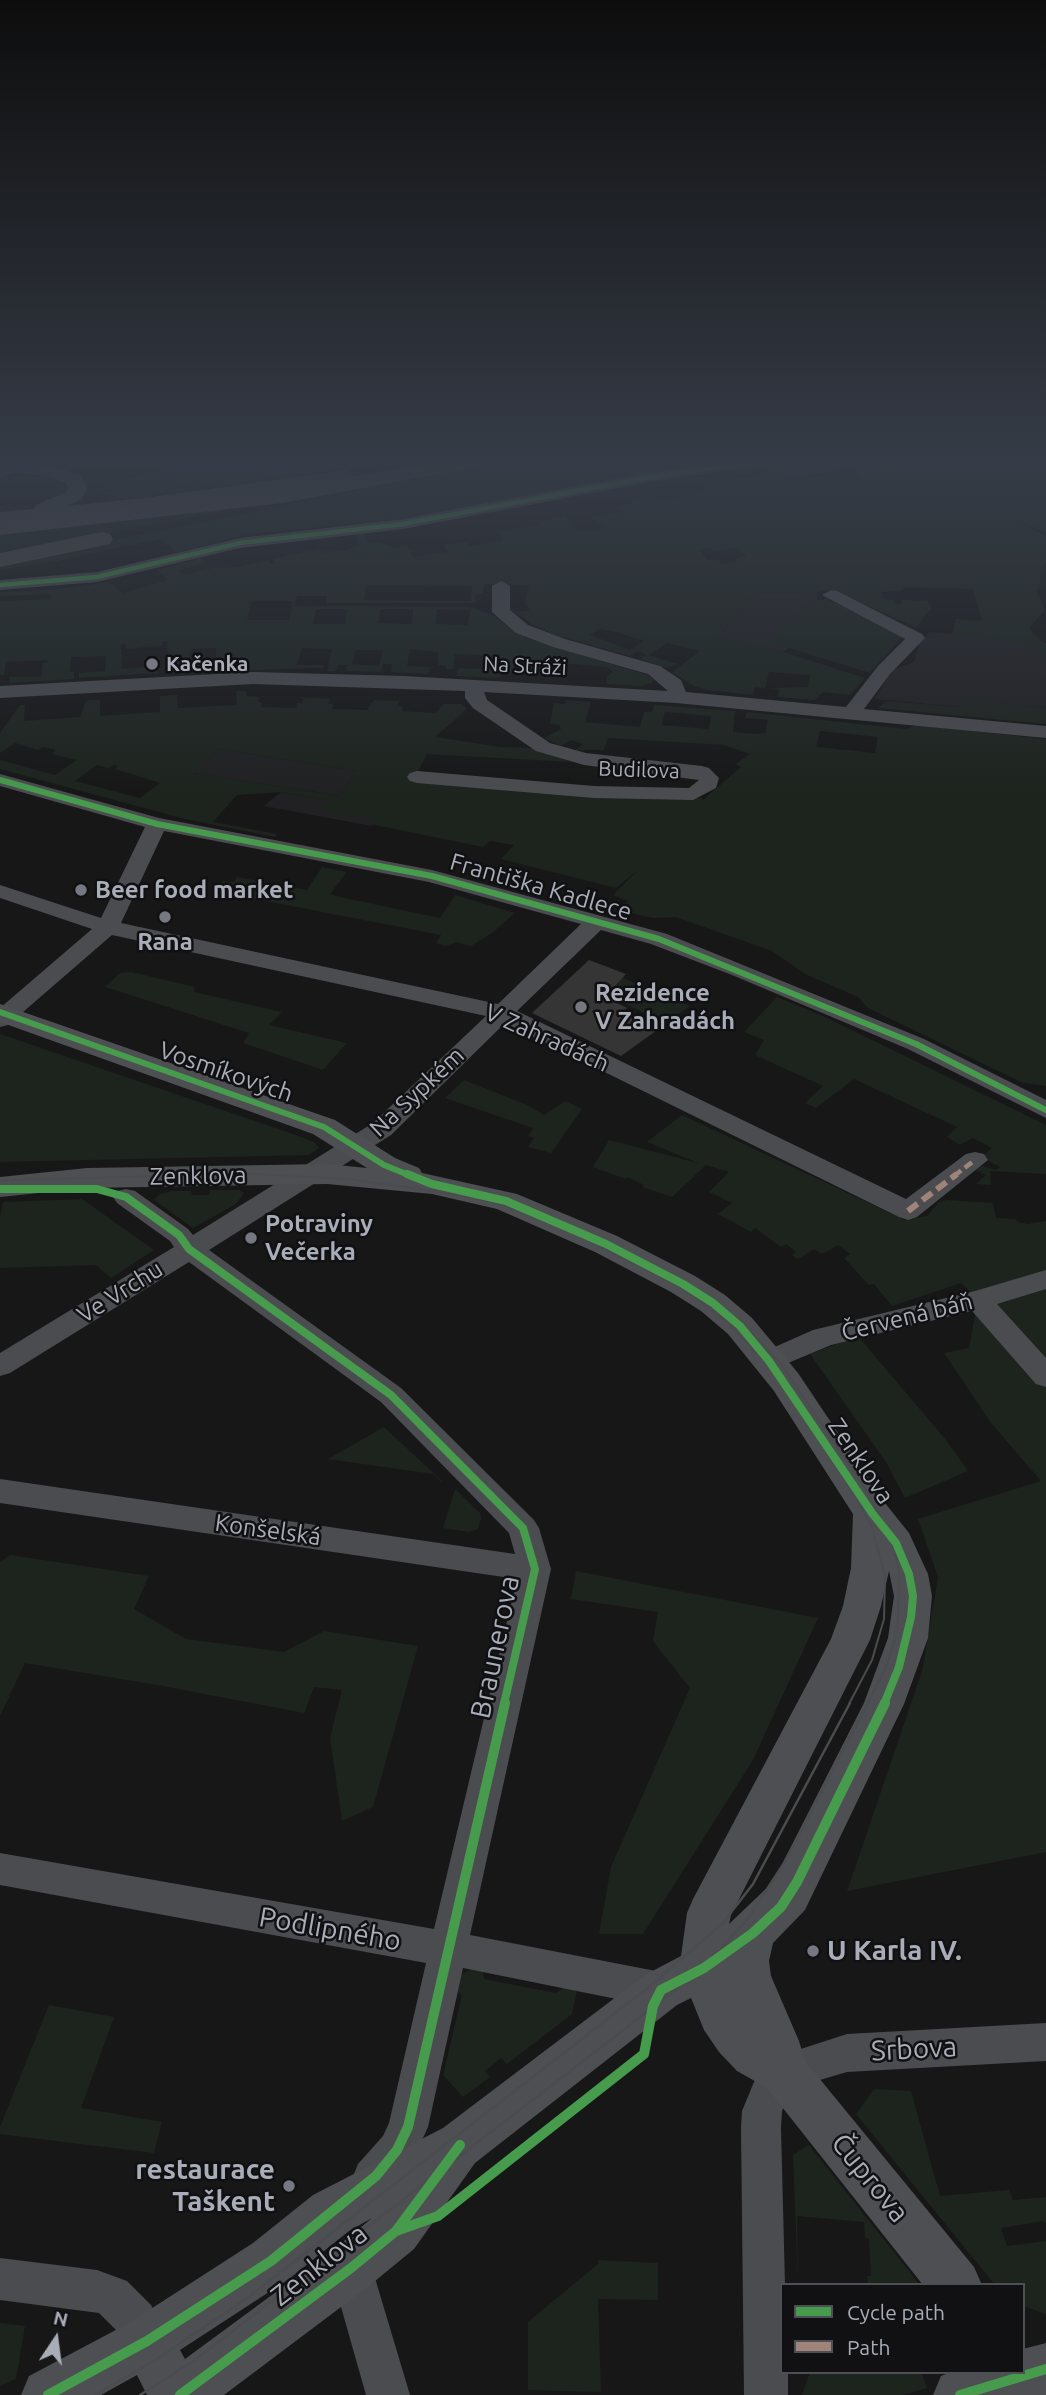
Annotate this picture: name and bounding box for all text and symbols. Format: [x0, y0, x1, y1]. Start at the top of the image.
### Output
place label: Kačenka [166, 651, 249, 677]
street label: Na Stráži [483, 651, 567, 681]
marker: Kačenka [144, 656, 160, 672]
street label: Budilova [598, 756, 680, 784]
street label: Františka Kadlece [447, 847, 635, 927]
place label: Beer food market [95, 876, 293, 904]
marker: Beer food market [73, 882, 89, 898]
marker: Rana [157, 909, 173, 925]
place label: Rana [137, 928, 193, 956]
place label: Rezidence V Zahradách [595, 979, 735, 1035]
street label: V Zahradách [480, 998, 614, 1078]
marker: Rezidence V Zahradách [573, 999, 589, 1015]
street label: Vosmíkových [155, 1036, 297, 1108]
street label: Na Sypkém [364, 1041, 470, 1143]
street label: Zenklova [149, 1161, 247, 1191]
place label: Potraviny Večerka [265, 1210, 373, 1266]
marker: Potraviny Večerka [243, 1230, 259, 1246]
street label: Ve Vrchu [72, 1254, 168, 1330]
street label: Červená báň [838, 1287, 976, 1347]
street label: Zenklova [822, 1413, 900, 1509]
street label: Konšelská [213, 1508, 323, 1552]
street label: Braunerova [463, 1573, 527, 1721]
street label: Podlipného [256, 1900, 404, 1958]
place label: U Karla IV. [827, 1934, 962, 1968]
marker: U Karla IV. [805, 1943, 821, 1959]
street label: Srbova [870, 2030, 958, 2068]
street label: Čuprova [824, 2127, 916, 2229]
place label: restaurace Taškent [135, 2153, 275, 2219]
marker: restaurace Taškent [281, 2178, 297, 2194]
street label: Zenklova [264, 2217, 374, 2313]
legend [780, 2283, 1025, 2374]
text: Cycle path [847, 2300, 945, 2324]
north arrow [21, 2304, 91, 2374]
text: N [51, 2306, 70, 2331]
text: Path [847, 2335, 890, 2359]

